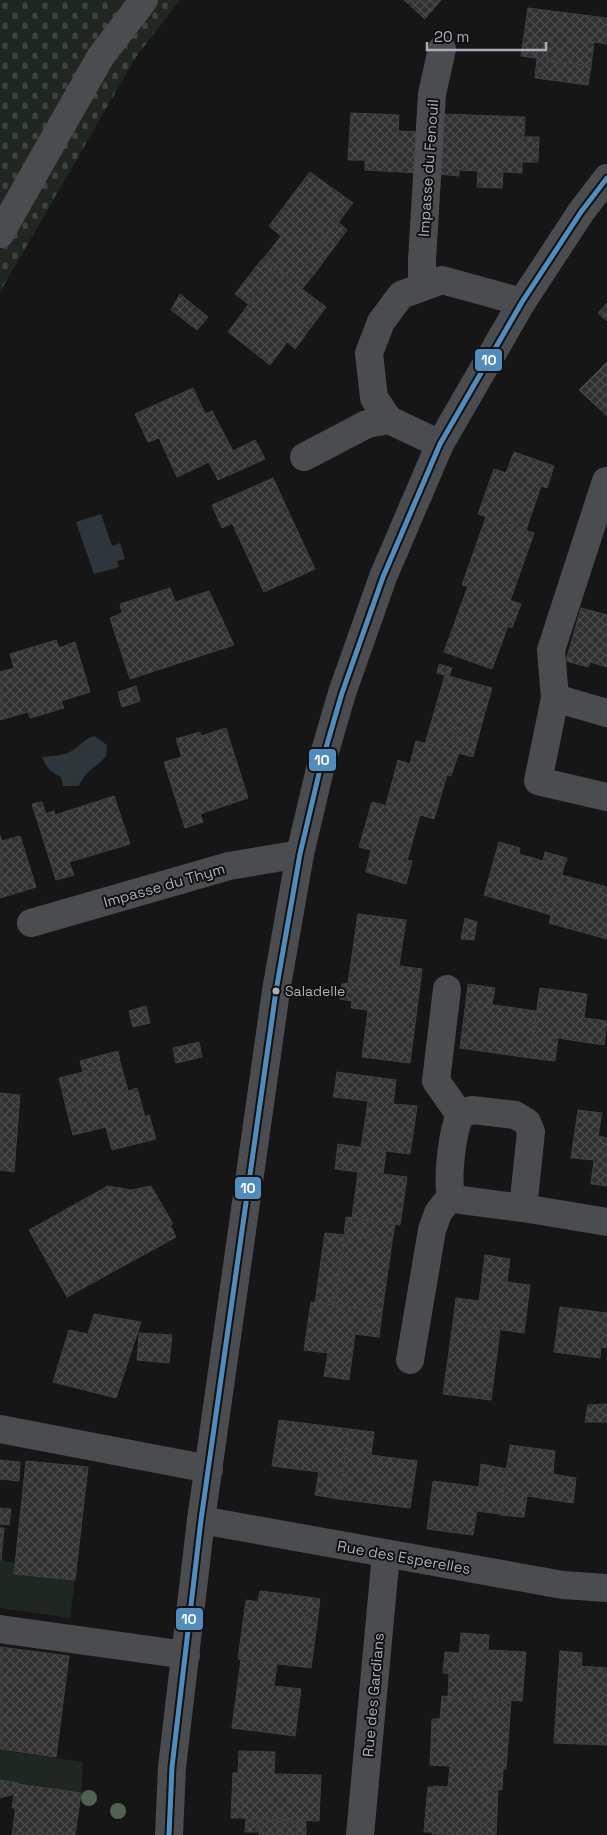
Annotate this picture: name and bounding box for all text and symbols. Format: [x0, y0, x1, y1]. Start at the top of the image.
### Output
scale bar [427, 20, 546, 52]
text: 20 m [434, 27, 469, 46]
street label: Impasse du Fenouil [414, 99, 442, 237]
line badge: 10 [474, 348, 503, 372]
text: 10 [481, 351, 497, 369]
line badge: 10 [308, 748, 337, 772]
text: 10 [314, 751, 330, 769]
street label: Impasse du Thym [101, 859, 227, 911]
place label: Saladelle [285, 982, 345, 1000]
marker: Saladelle [271, 986, 281, 996]
line badge: 10 [234, 1176, 262, 1200]
text: 10 [240, 1179, 256, 1197]
street label: Rue des Esperelles [336, 1536, 472, 1578]
line badge: 10 [175, 1607, 204, 1631]
text: 10 [181, 1610, 197, 1628]
street label: Rue des Gardians [358, 1632, 388, 1758]

